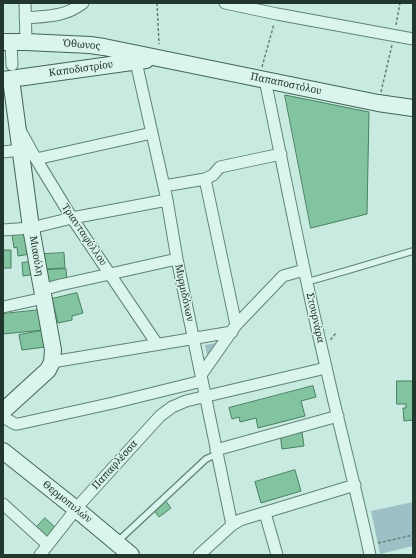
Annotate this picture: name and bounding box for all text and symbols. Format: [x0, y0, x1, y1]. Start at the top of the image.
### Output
street label: Όθωνος [63, 37, 101, 53]
street label: Καποδιστρίου [48, 59, 114, 79]
street label: Παπαποστόλου [249, 71, 323, 97]
street label: Τριανταφύλλου [59, 202, 109, 268]
street label: Μιαούλη [27, 235, 45, 277]
street label: Μυρμιδόνων [172, 263, 196, 323]
street label: Στουρνάρα [303, 292, 327, 344]
street label: Παπαφλέσσα [90, 438, 140, 492]
street label: Θερμοπυλών [40, 478, 94, 526]

